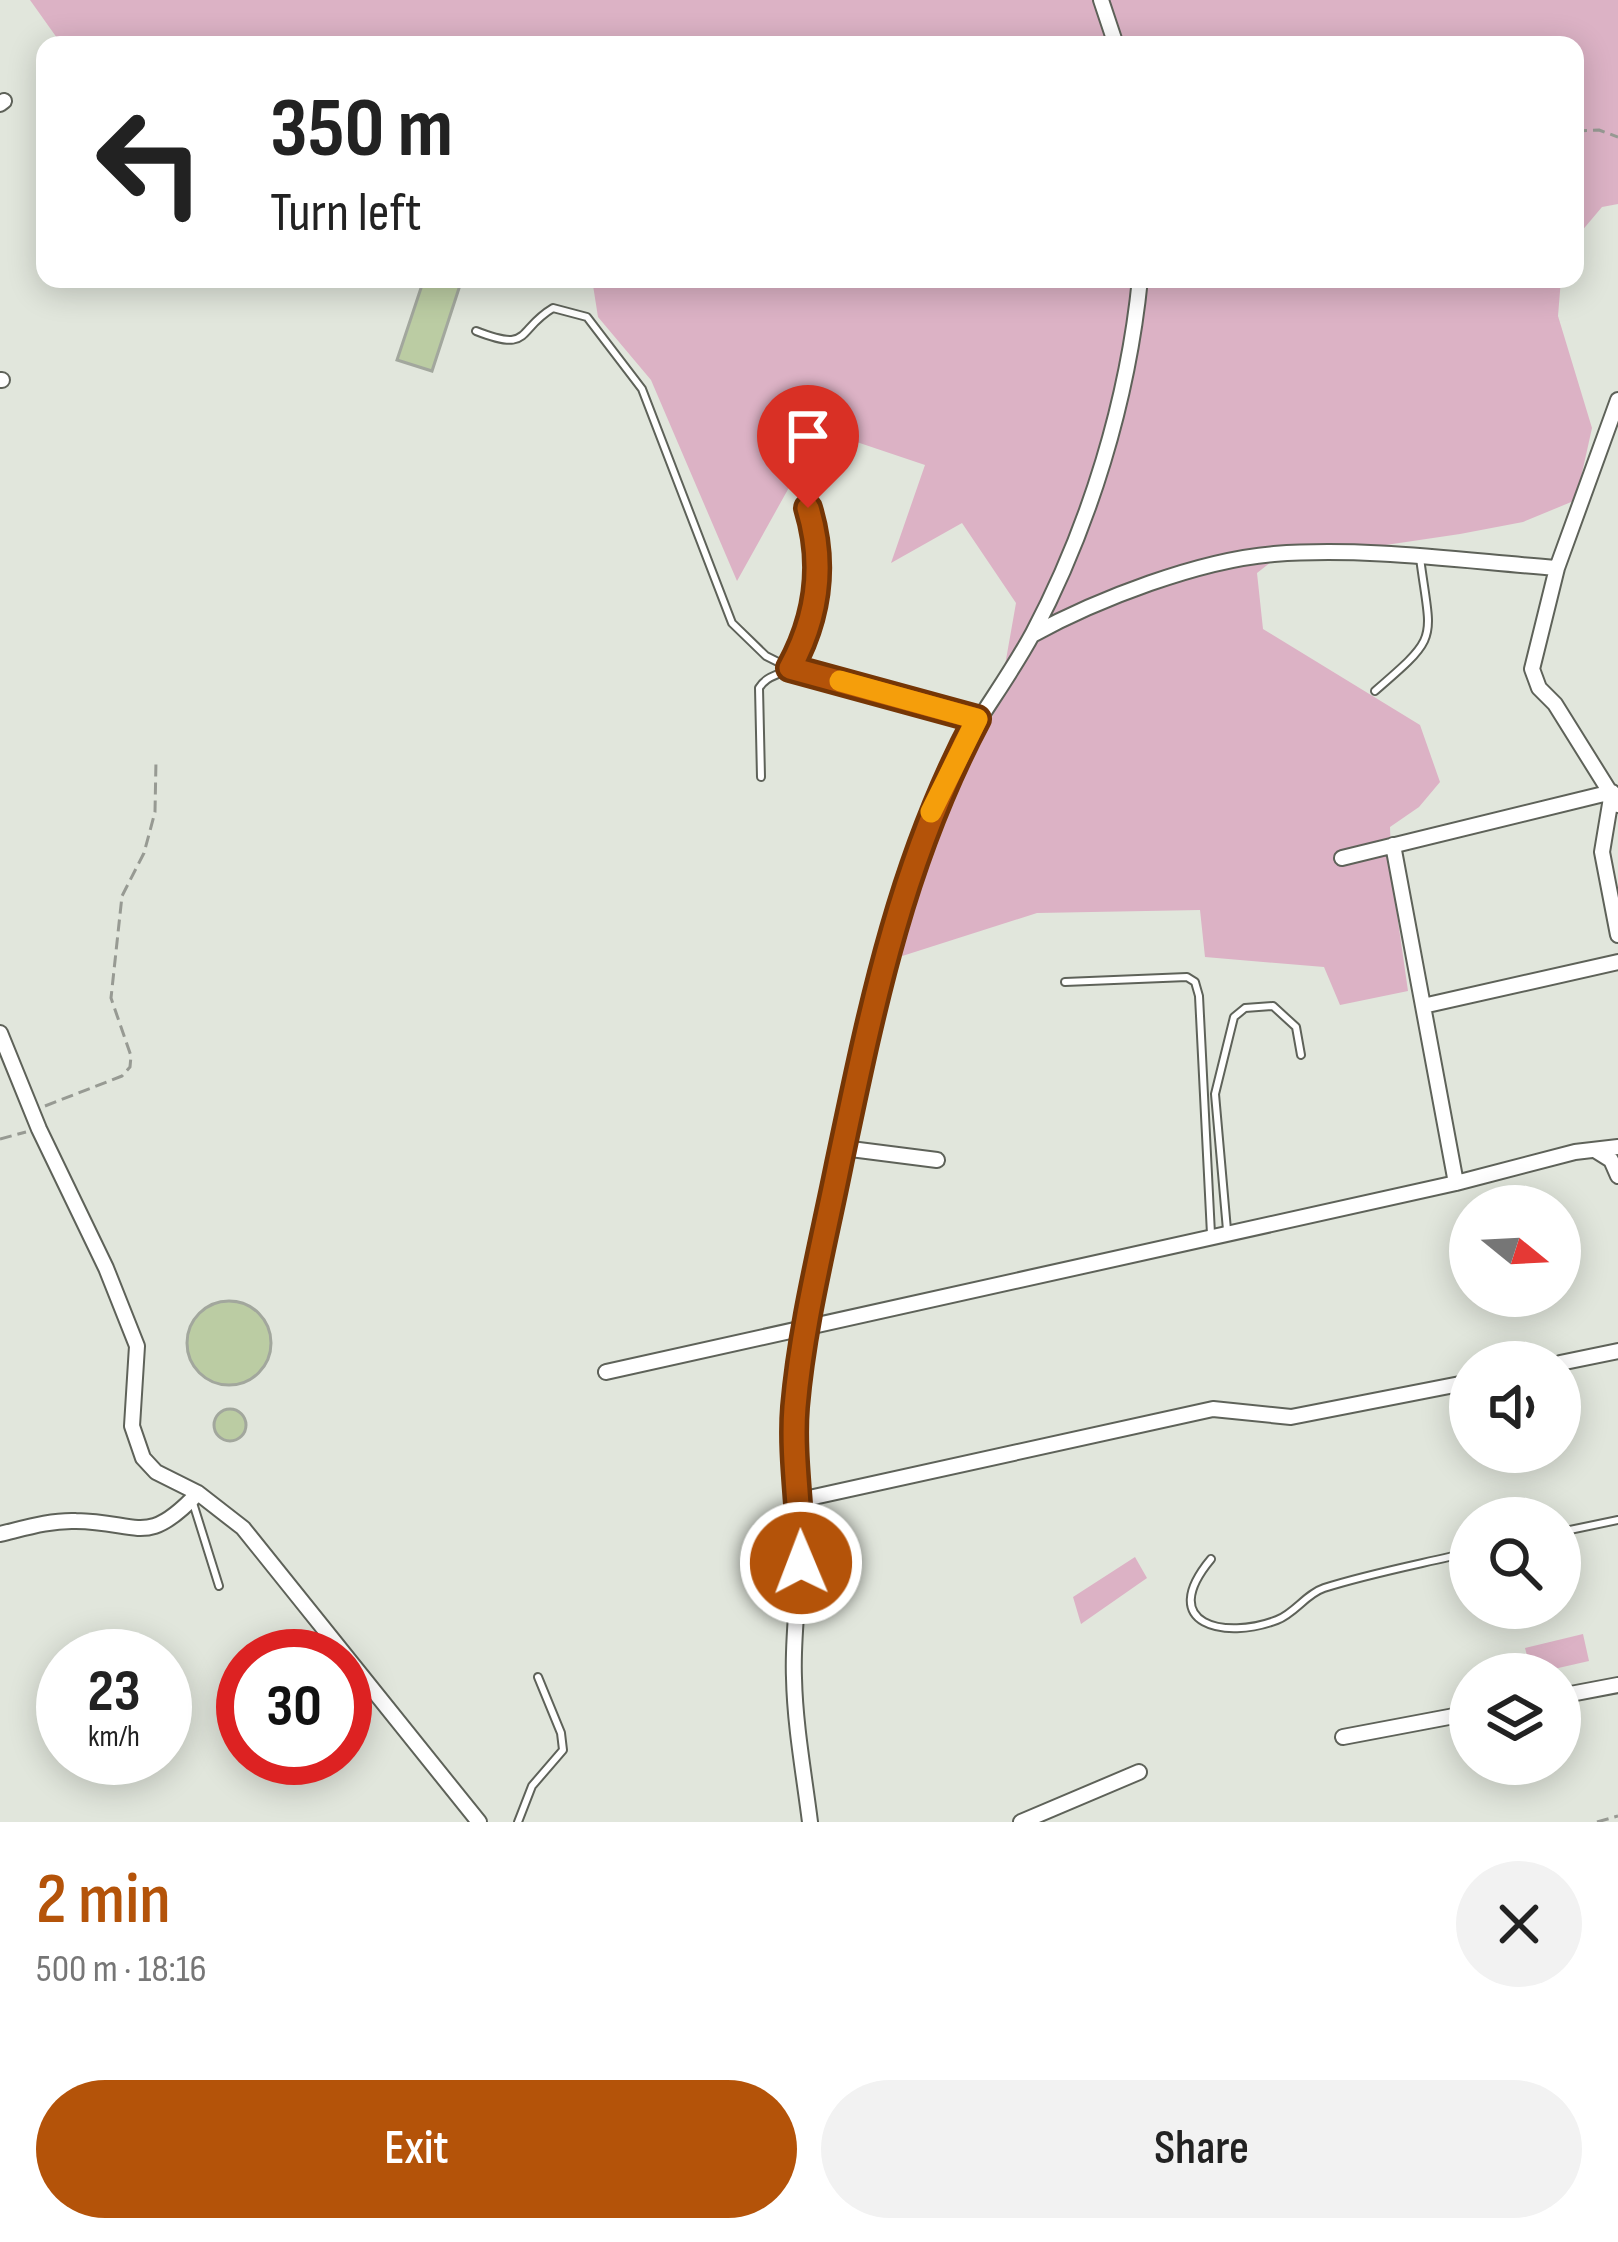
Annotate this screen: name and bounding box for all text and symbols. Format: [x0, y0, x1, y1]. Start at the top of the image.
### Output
text: 350 m [270, 79, 453, 180]
icon: left [72, 84, 228, 240]
text: Turn left [270, 181, 422, 246]
pin [757, 385, 859, 508]
icon: arrive [775, 403, 841, 469]
north arrow [1449, 1185, 1581, 1317]
map controls [1449, 1185, 1581, 1785]
button: sound [1449, 1341, 1581, 1473]
button: search [1449, 1497, 1581, 1629]
position arrow [738, 1500, 864, 1626]
speed limit sign: 30 [216, 1629, 372, 1785]
button: layers [1449, 1653, 1581, 1785]
text: 23 [87, 1656, 141, 1728]
text: km/h [88, 1719, 140, 1755]
text: 2 min [36, 1857, 171, 1944]
button: close [1456, 1861, 1582, 1987]
text: 500 m · 18:16 [36, 1946, 207, 1993]
button: Exit [36, 2080, 797, 2218]
button: Share [821, 2080, 1582, 2218]

